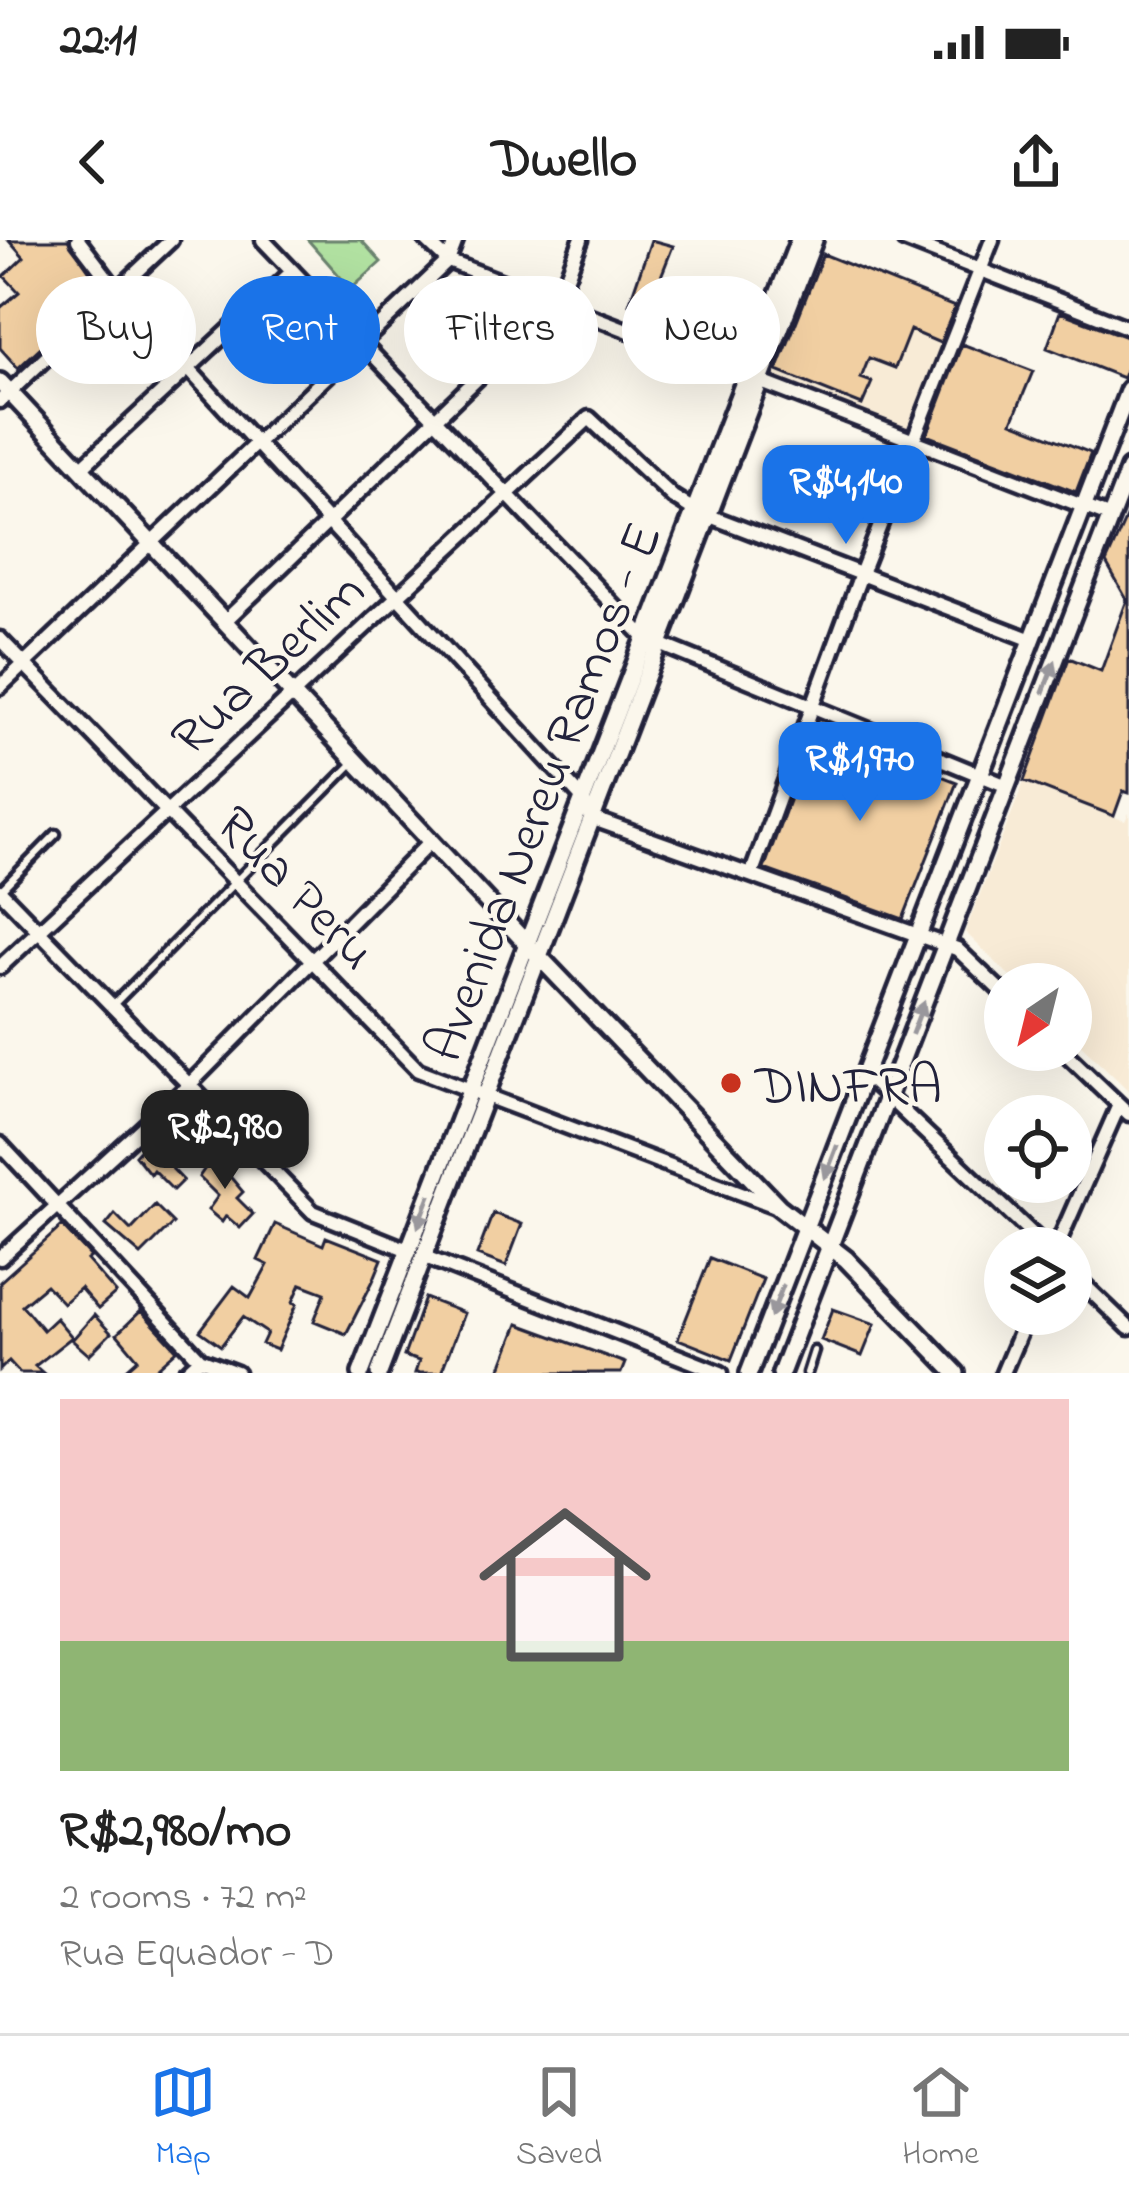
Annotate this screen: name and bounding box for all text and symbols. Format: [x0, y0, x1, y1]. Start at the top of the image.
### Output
text: 22:11 [60, 9, 137, 75]
text: Dwello [492, 123, 637, 201]
icon: back [60, 129, 126, 195]
icon: share [1003, 129, 1069, 195]
chip: Buy [36, 276, 196, 384]
chip: Rent [220, 276, 380, 384]
chip: Filters [404, 276, 598, 384]
chip: New [622, 276, 780, 384]
pin: R$4,140 [735, 445, 957, 547]
text: R$4,140 [789, 455, 903, 512]
street label: Avenida Nereu Ramos - E [408, 512, 685, 1074]
street label: Rua Berlim [155, 556, 385, 777]
one-way arrow [1041, 658, 1060, 694]
pin: R$1,970 [749, 722, 971, 824]
text: R$1,970 [806, 732, 914, 789]
street label: Rua Peru [195, 790, 392, 990]
north arrow [984, 963, 1092, 1071]
map controls [984, 963, 1092, 1335]
one-way arrow [909, 1000, 928, 1036]
place label: DINFRA [753, 1050, 942, 1128]
marker: DINFRA [718, 1070, 744, 1096]
pin: R$2,980 [114, 1090, 336, 1192]
button: locate [984, 1095, 1092, 1203]
text: R$2,980 [168, 1100, 282, 1157]
one-way arrow [821, 1144, 840, 1180]
one-way arrow [413, 1194, 432, 1230]
button: layers [984, 1227, 1092, 1335]
one-way arrow [767, 1283, 786, 1319]
icon: home [457, 1477, 673, 1693]
text: R$2,980/mo [60, 1795, 292, 1870]
text: 2 rooms · 72 m² [60, 1870, 307, 1927]
text: Rua Equador - D [60, 1927, 335, 1984]
tab: Map [150, 2059, 216, 2179]
tab: Saved [516, 2059, 602, 2179]
tab: Home [902, 2059, 979, 2179]

